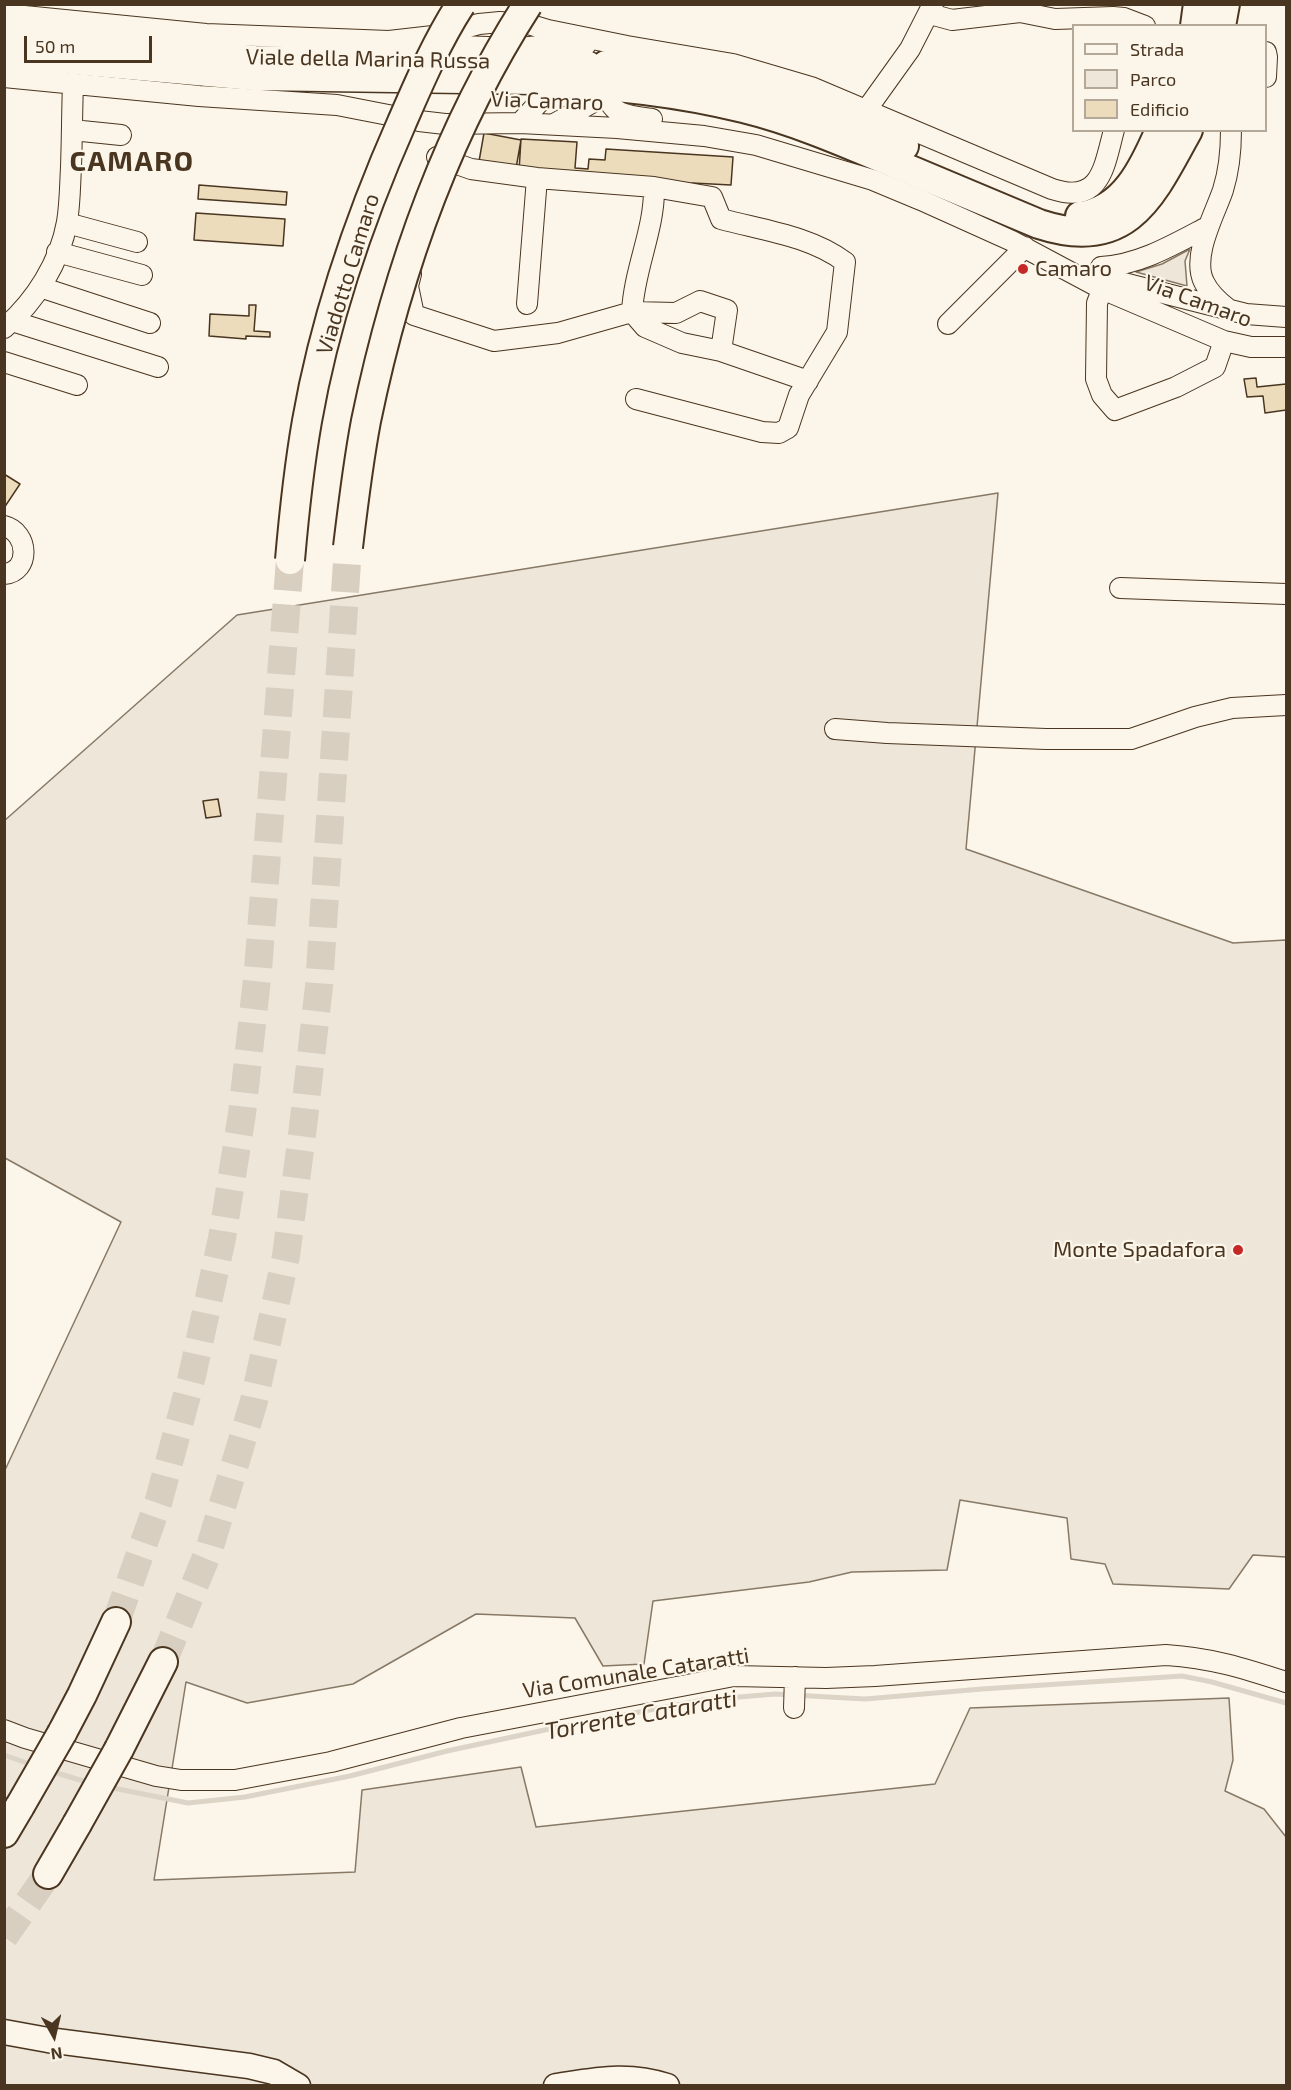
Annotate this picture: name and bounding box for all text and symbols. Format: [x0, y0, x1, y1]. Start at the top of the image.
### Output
scale bar [27, 24, 154, 62]
legend [1072, 24, 1267, 132]
text: 50 m [35, 35, 75, 57]
text: Strada [1130, 38, 1184, 60]
street label: Viale della Marina Russa [245, 44, 491, 74]
text: Parco [1130, 68, 1176, 90]
street label: Via Camaro [490, 86, 604, 116]
text: Edificio [1130, 98, 1189, 120]
district label: CAMARO [70, 145, 194, 179]
street label: Viadotto Camaro [311, 190, 385, 358]
place label: Camaro [1035, 256, 1112, 282]
marker: Camaro [1016, 262, 1030, 276]
street label: Via Camaro [1140, 269, 1256, 333]
place label: Monte Spadafora [1053, 1237, 1226, 1263]
marker: Monte Spadafora [1231, 1243, 1245, 1257]
street label: Via Comunale Cataratti [521, 1642, 751, 1704]
water label: Torrente Cataratti [543, 1684, 739, 1746]
north arrow [24, 2006, 84, 2066]
text: N [50, 2044, 64, 2065]

